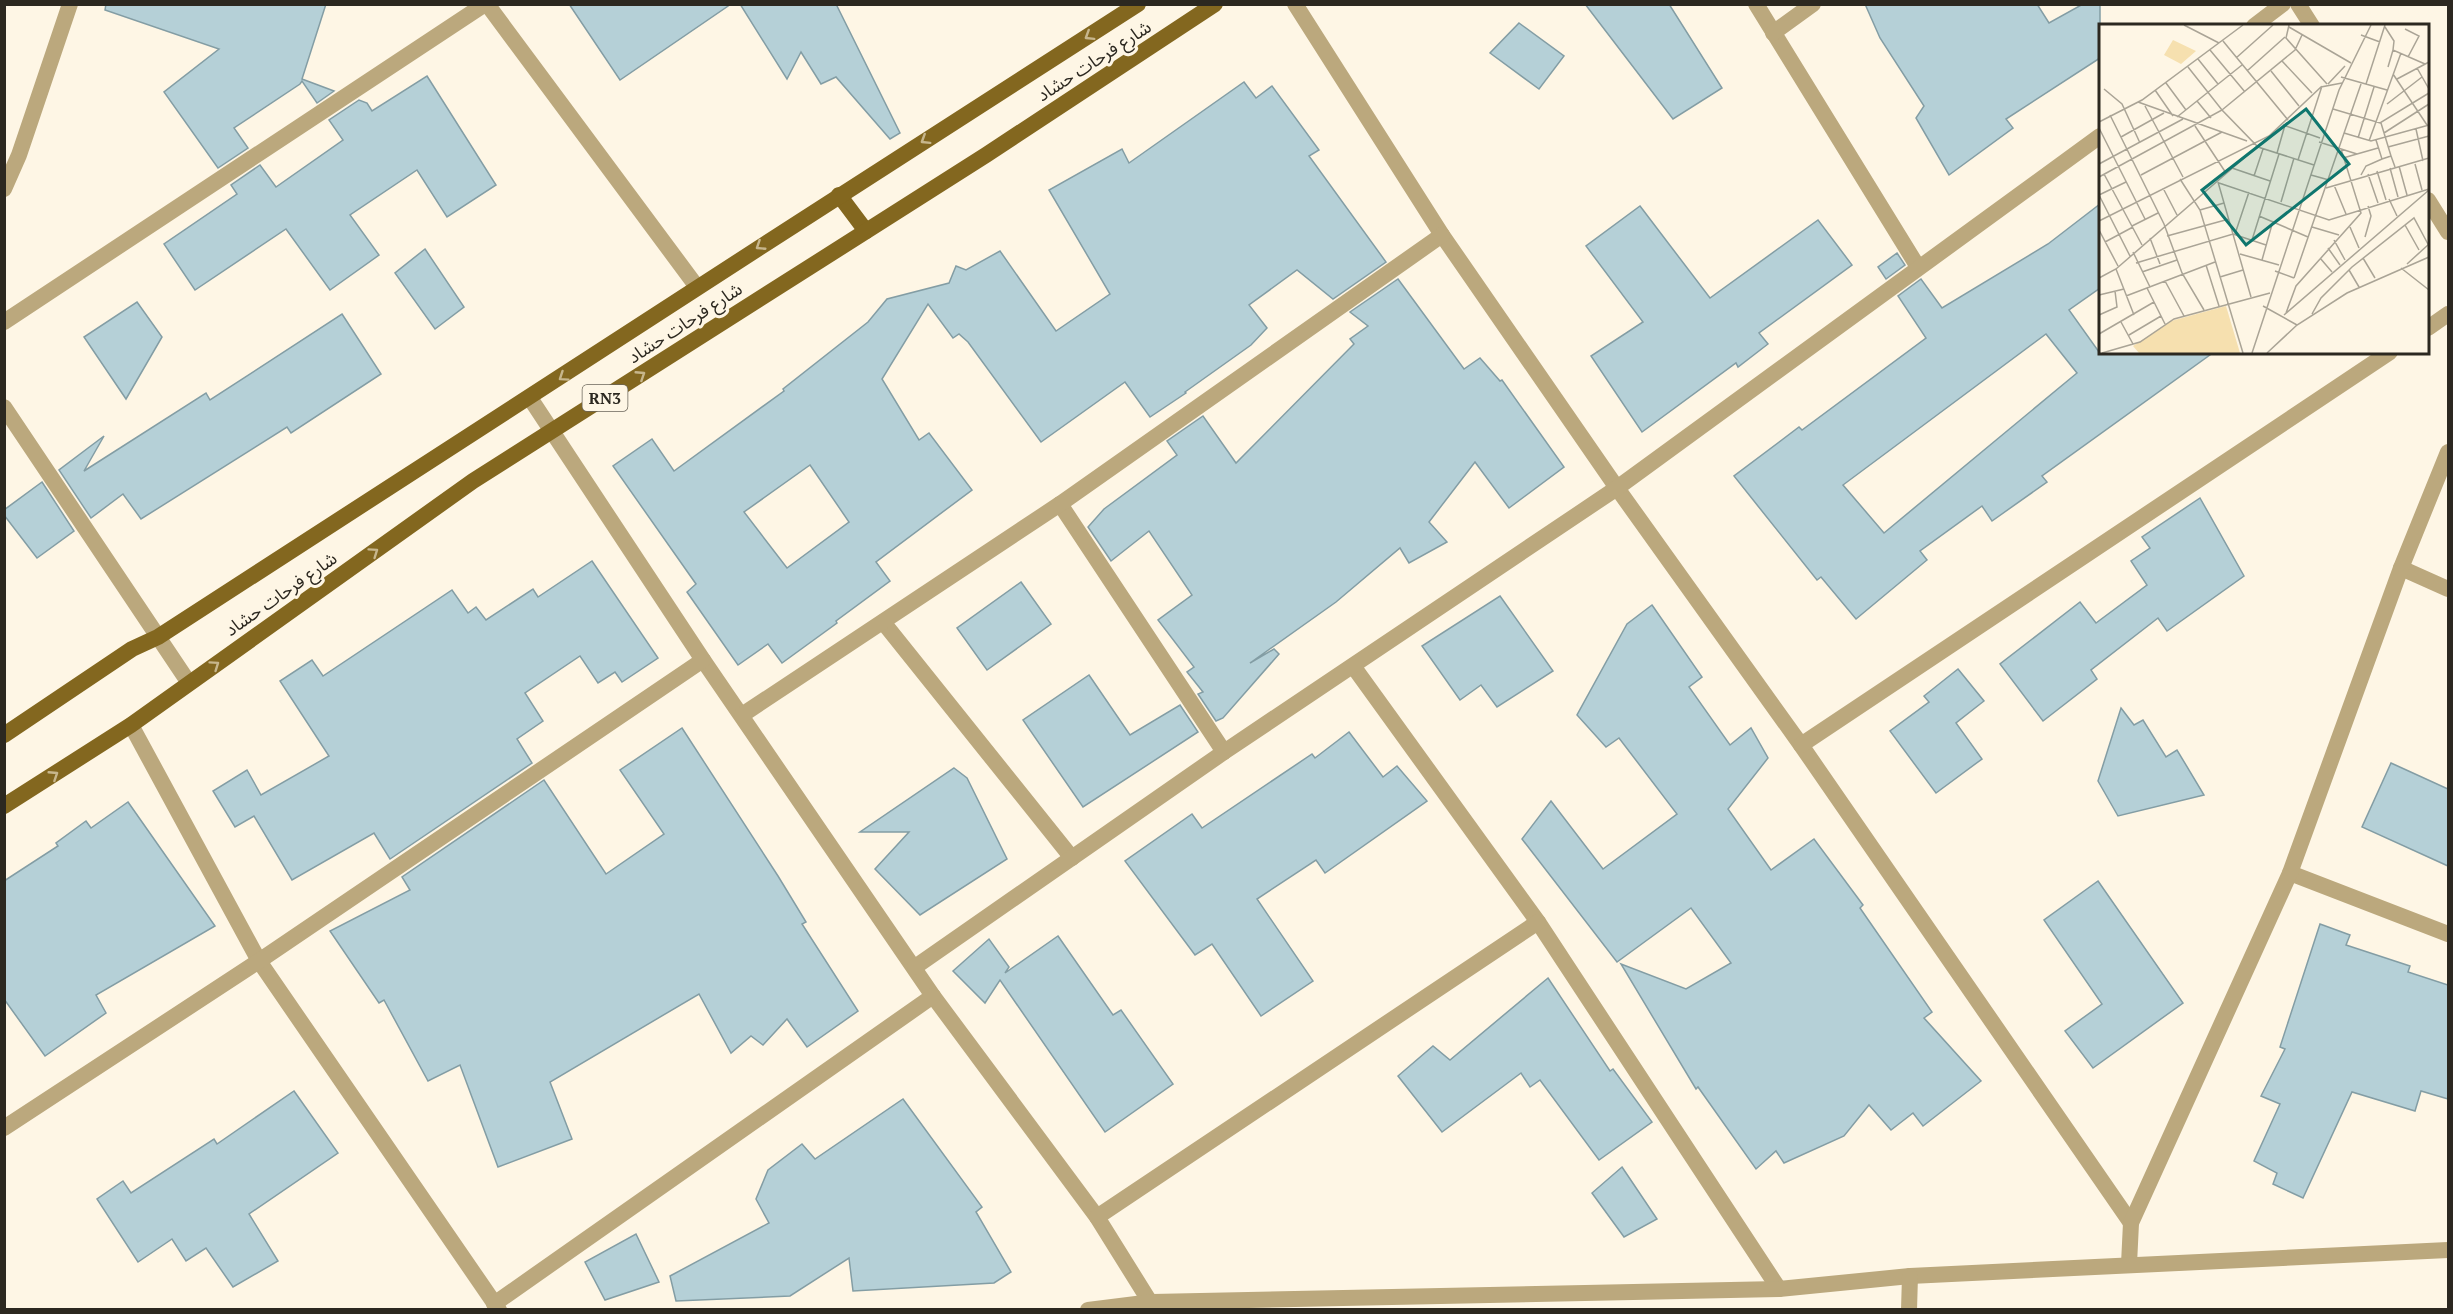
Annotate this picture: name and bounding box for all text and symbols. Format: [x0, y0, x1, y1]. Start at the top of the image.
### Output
street label: شارع فرحات حشاد [1032, 14, 1157, 109]
inset map [2099, 24, 2429, 354]
one-way arrow [1085, 29, 1096, 40]
one-way arrow [920, 133, 931, 144]
one-way arrow [756, 238, 767, 249]
street label: شارع فرحات حشاد [623, 276, 748, 371]
one-way arrow [558, 369, 569, 380]
one-way arrow [635, 370, 645, 382]
road number: RN3 [582, 385, 628, 411]
street label: شارع فرحات حشاد [220, 546, 343, 643]
one-way arrow [367, 548, 378, 559]
one-way arrow [208, 661, 219, 672]
one-way arrow [48, 770, 58, 782]

